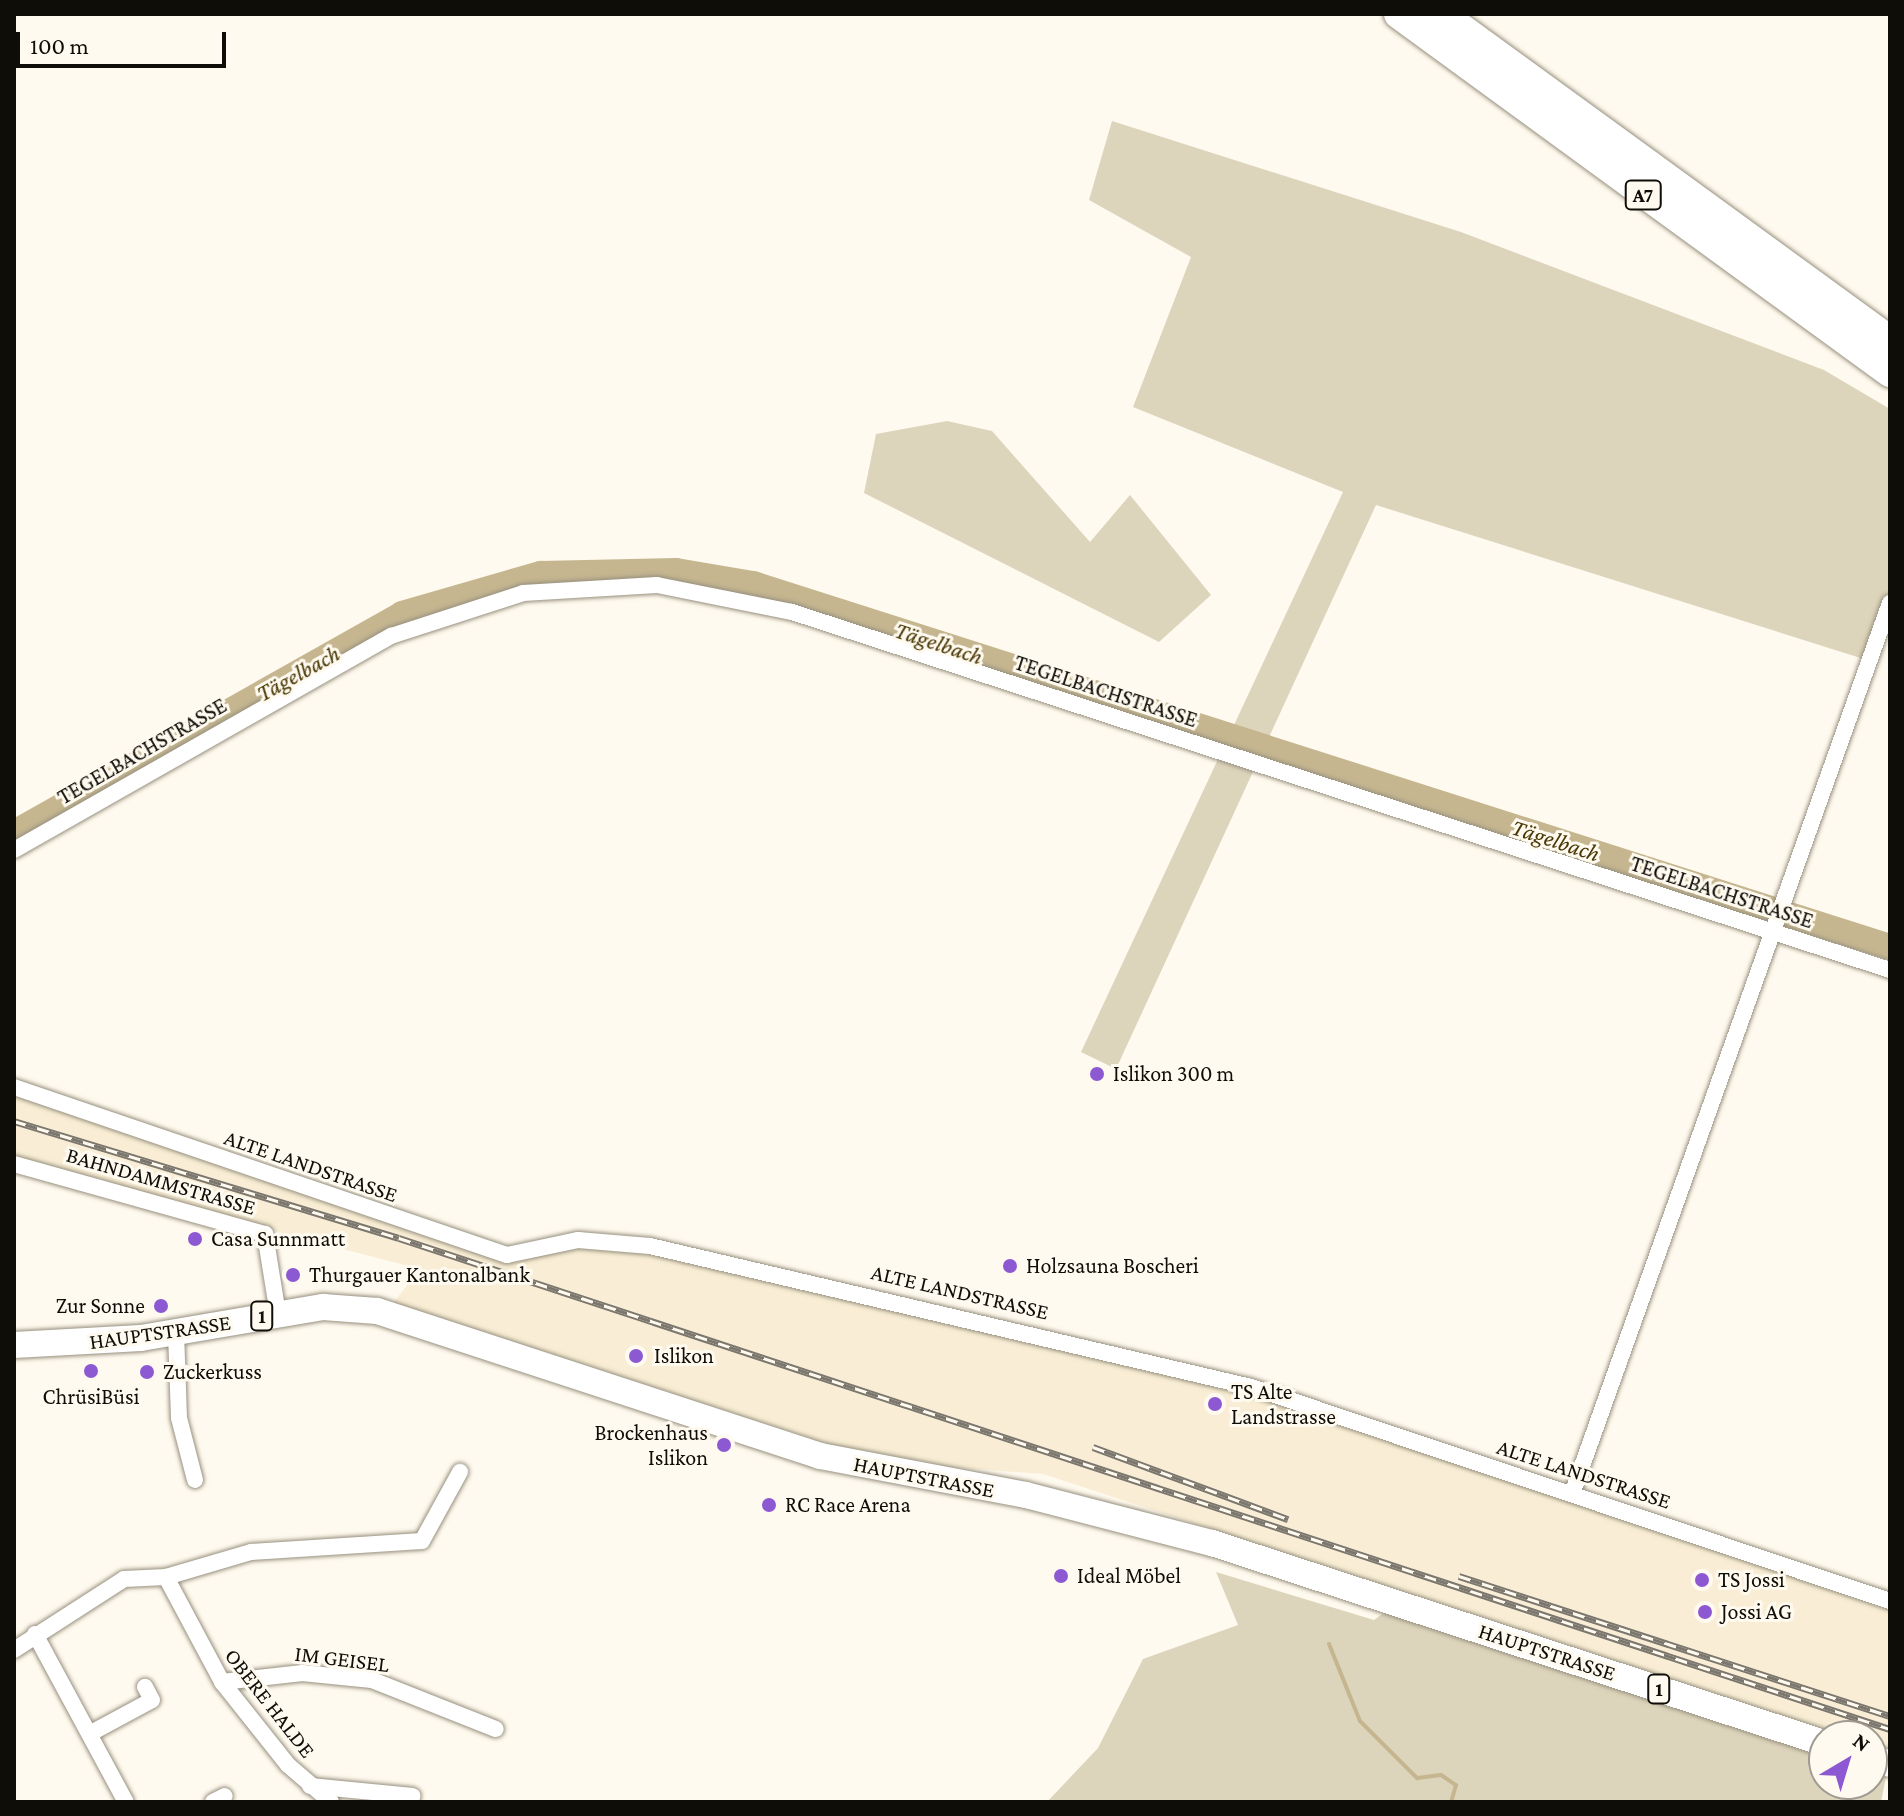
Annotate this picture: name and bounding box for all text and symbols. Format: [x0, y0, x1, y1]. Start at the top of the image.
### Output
scale bar [20, 16, 230, 66]
text: 100 m [30, 32, 89, 59]
road number: A7 [1623, 179, 1663, 211]
water label: Tägelbach [891, 615, 987, 671]
water label: Tägelbach [251, 638, 345, 708]
street label: TEGELBACHSTRASSE [1011, 649, 1201, 733]
street label: TEGELBACHSTRASSE [53, 692, 231, 810]
water label: Tägelbach [1508, 812, 1604, 868]
street label: TEGELBACHSTRASSE [1627, 850, 1817, 934]
place label: Islikon 300 m [1113, 1061, 1234, 1087]
marker: Islikon 300 m [1088, 1065, 1106, 1083]
street label: ALTE LANDSTRASSE [221, 1124, 401, 1208]
street label: BAHNDAMMSTRASSE [63, 1141, 259, 1221]
place label: Casa Sunnmatt [211, 1226, 345, 1252]
marker: Casa Sunnmatt [186, 1230, 204, 1248]
place label: Holzsauna Boscheri [1026, 1253, 1199, 1279]
marker: Holzsauna Boscheri [1001, 1257, 1019, 1275]
street label: ALTE LANDSTRASSE [869, 1259, 1051, 1325]
place label: Thurgauer Kantonalbank [309, 1262, 530, 1288]
marker: Thurgauer Kantonalbank [284, 1266, 302, 1284]
place label: Zur Sonne [56, 1293, 145, 1319]
marker: Zur Sonne [152, 1297, 170, 1315]
road number: 1 [250, 1300, 274, 1332]
street label: HAUPTSTRASSE [88, 1309, 232, 1355]
place label: Islikon [654, 1343, 714, 1369]
marker: Islikon [625, 1345, 647, 1367]
place label: Zuckerkuss [163, 1359, 262, 1385]
marker: ChrüsiBüsi [82, 1362, 100, 1380]
marker: Zuckerkuss [138, 1363, 156, 1381]
place label: TS Alte Landstrasse [1231, 1378, 1336, 1430]
place label: ChrüsiBüsi [43, 1384, 139, 1410]
marker: TS Alte Landstrasse [1206, 1395, 1224, 1413]
place label: Brockenhaus Islikon [595, 1419, 708, 1470]
street label: ALTE LANDSTRASSE [1494, 1433, 1674, 1515]
marker: Brockenhaus Islikon [715, 1436, 733, 1454]
street label: HAUPTSTRASSE [851, 1450, 997, 1504]
place label: RC Race Arena [785, 1492, 911, 1518]
marker: RC Race Arena [760, 1496, 778, 1514]
place label: Ideal Möbel [1077, 1563, 1181, 1589]
marker: Ideal Möbel [1052, 1567, 1070, 1585]
place label: TS Jossi [1718, 1567, 1785, 1593]
marker: TS Jossi [1693, 1571, 1711, 1589]
place label: Jossi AG [1721, 1599, 1792, 1625]
marker: Jossi AG [1696, 1603, 1714, 1621]
street label: HAUPTSTRASSE [1475, 1617, 1619, 1687]
street label: IM GEISEL [293, 1640, 391, 1678]
street label: OBERE HALDE [219, 1643, 321, 1763]
road number: 1 [1647, 1673, 1671, 1705]
north arrow [1808, 1720, 1888, 1800]
text: N [1848, 1728, 1875, 1757]

